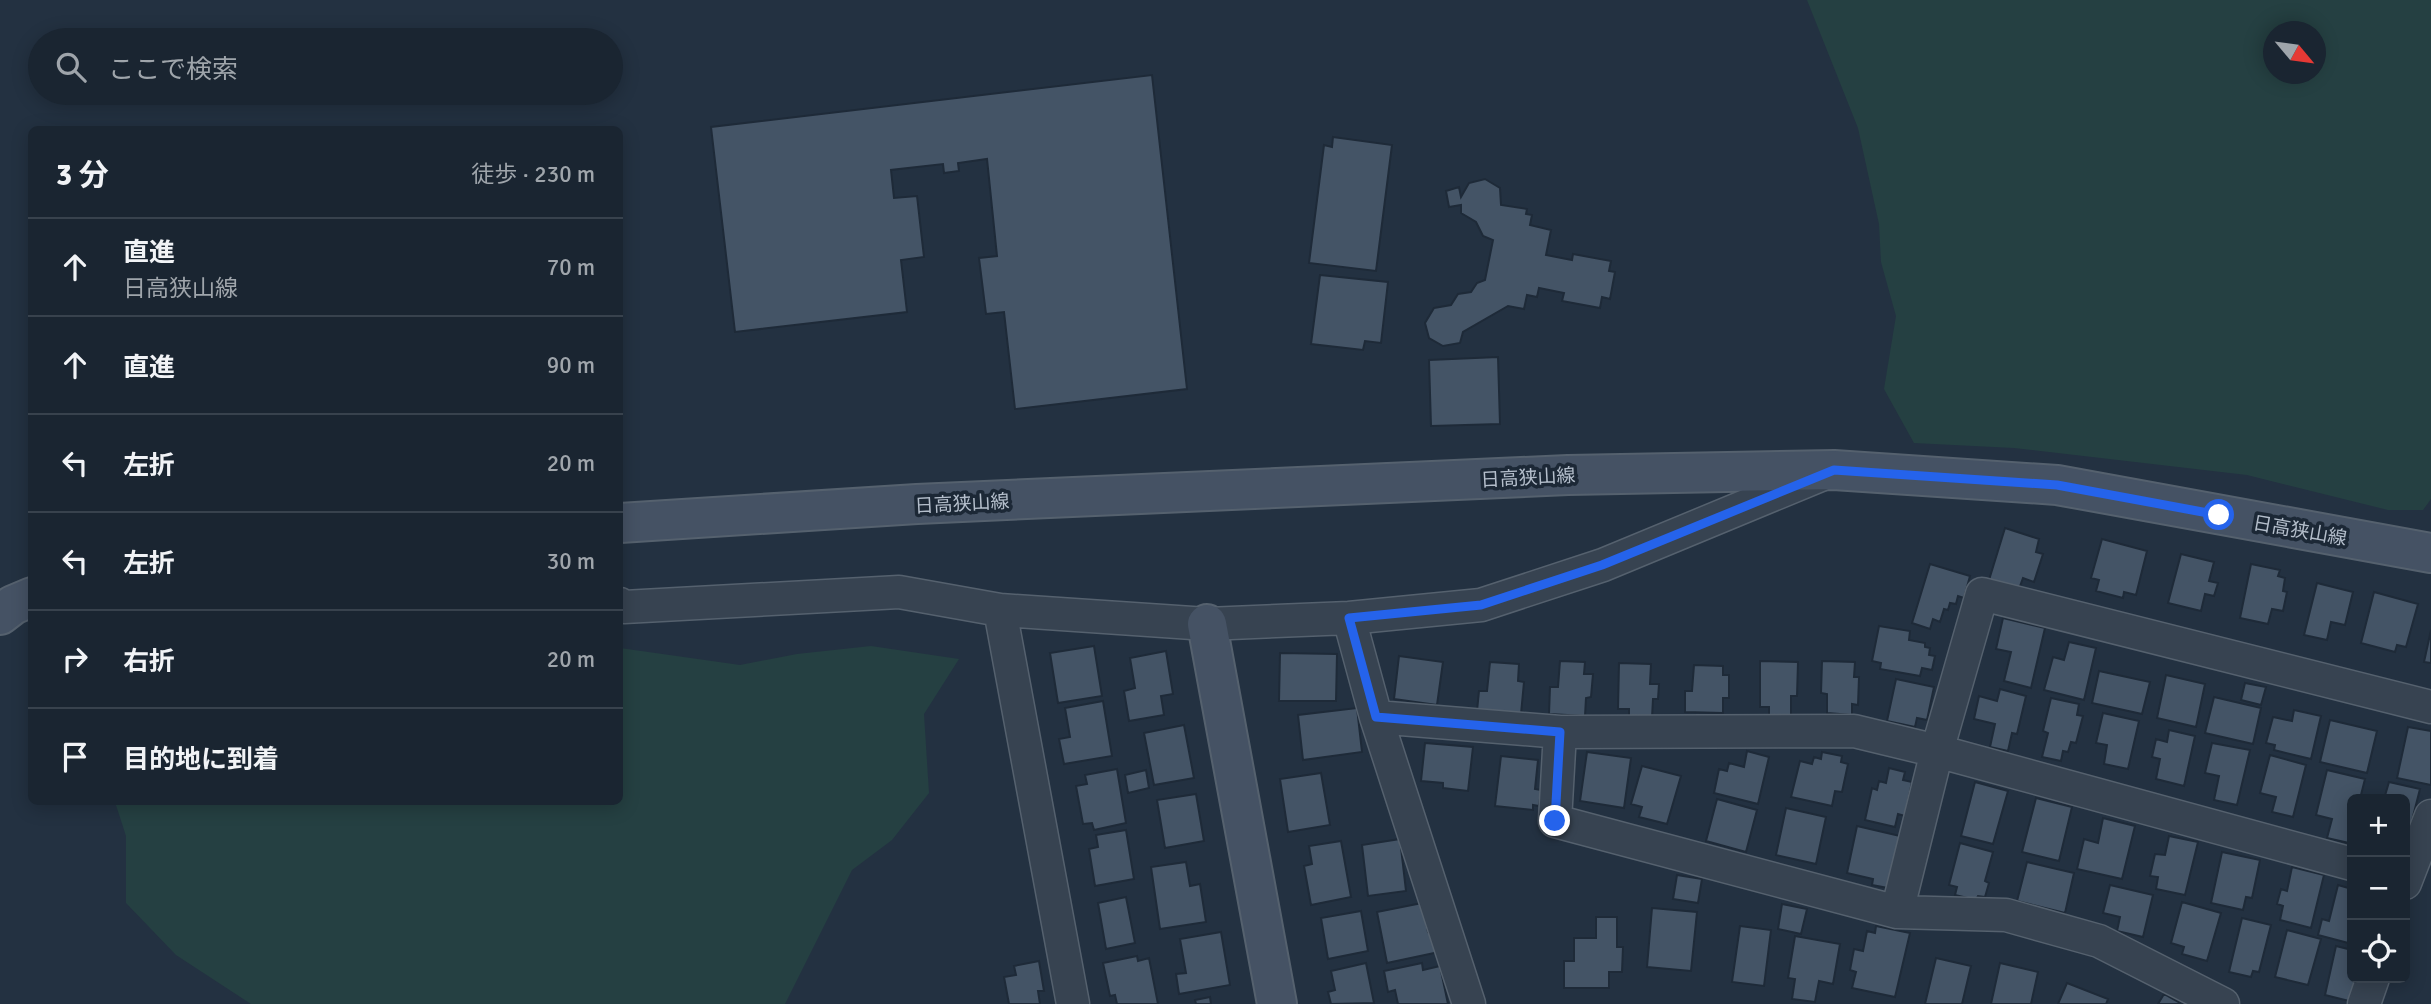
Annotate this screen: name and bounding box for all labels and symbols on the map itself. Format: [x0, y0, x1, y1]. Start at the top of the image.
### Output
north arrow [2263, 21, 2326, 84]
street label: 日高狭山線 [1480, 464, 1576, 492]
street label: 日高狭山線 [914, 490, 1010, 518]
route start [2203, 499, 2234, 530]
street label: 日高狭山線 [2251, 511, 2349, 551]
route end [1539, 805, 1570, 836]

